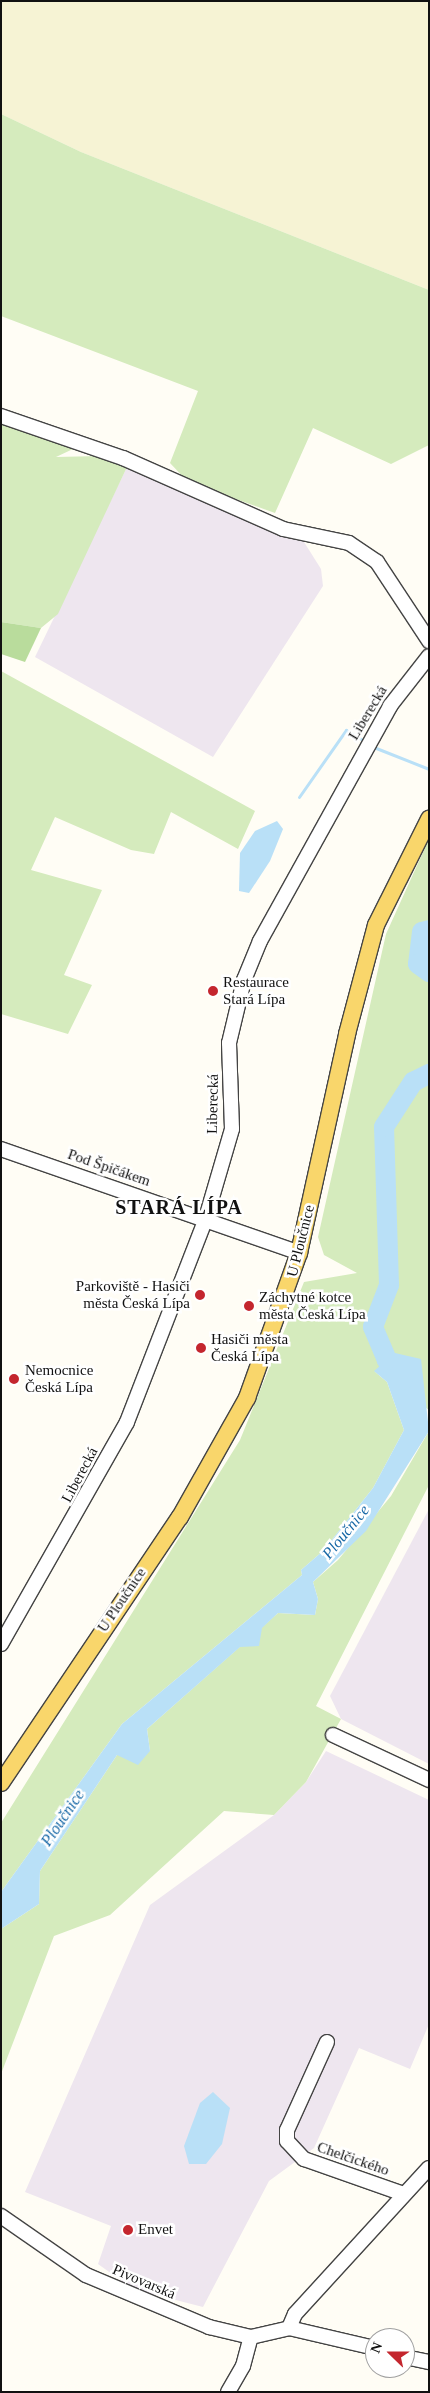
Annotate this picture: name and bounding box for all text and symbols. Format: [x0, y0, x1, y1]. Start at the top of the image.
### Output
street label: Liberecká [345, 683, 391, 743]
place label: Restaurace Stará Lípa [223, 973, 289, 1008]
marker: Restaurace Stará Lípa [207, 985, 219, 997]
street label: Liberecká [203, 1074, 223, 1134]
street label: Pod Špičákem [65, 1145, 153, 1191]
district label: STARÁ LÍPA [114, 1195, 244, 1219]
street label: U Ploučnice [283, 1203, 319, 1279]
place label: Parkoviště - Hasiči města Česká Lípa [76, 1277, 190, 1312]
place label: Záchytné kotce města Česká Lípa [259, 1288, 366, 1323]
marker: Parkoviště - Hasiči města Česká Lípa [194, 1289, 206, 1301]
marker: Záchytné kotce města Česká Lípa [243, 1300, 255, 1312]
place label: Hasiči města Česká Lípa [211, 1330, 288, 1365]
marker: Hasiči města Česká Lípa [195, 1342, 207, 1354]
place label: Nemocnice Česká Lípa [25, 1361, 93, 1396]
marker: Nemocnice Česká Lípa [7, 1372, 21, 1386]
street label: Liberecká [58, 1444, 102, 1506]
water label: Ploučnice [318, 1501, 374, 1563]
street label: U Ploučnice [94, 1564, 150, 1636]
water label: Ploučnice [37, 1786, 89, 1850]
street label: Chelčického [315, 2138, 391, 2180]
place label: Envet [138, 2221, 173, 2239]
marker: Envet [122, 2224, 134, 2236]
street label: Pivovarská [110, 2261, 178, 2303]
north arrow [365, 2328, 415, 2378]
text: N [368, 2340, 385, 2355]

